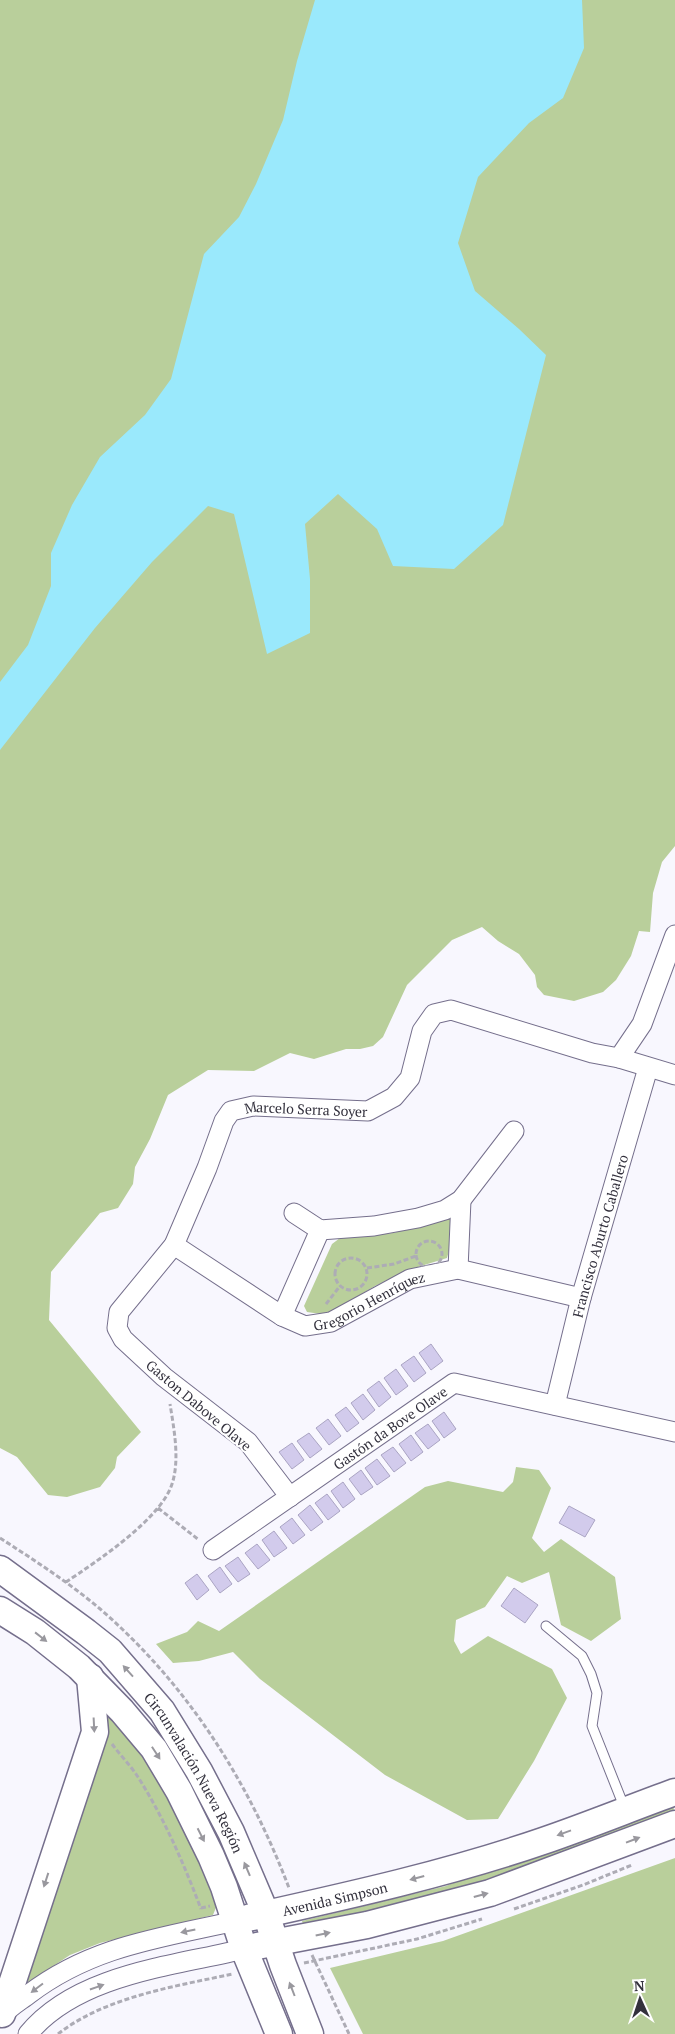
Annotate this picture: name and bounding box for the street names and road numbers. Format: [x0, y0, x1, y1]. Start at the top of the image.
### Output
street label: Marcelo Serra Soyer [242, 1096, 368, 1120]
street label: Francisco Aburto Caballero [567, 1152, 632, 1319]
street label: Gregorio Henríquez [312, 1267, 427, 1334]
street label: Gaston Dabove Olave [142, 1355, 256, 1455]
street label: Gastón da Bove Olave [329, 1381, 451, 1474]
street label: Circunvalación Nueva Región [140, 1688, 249, 1856]
street label: Avenida Simpson [280, 1877, 390, 1920]

